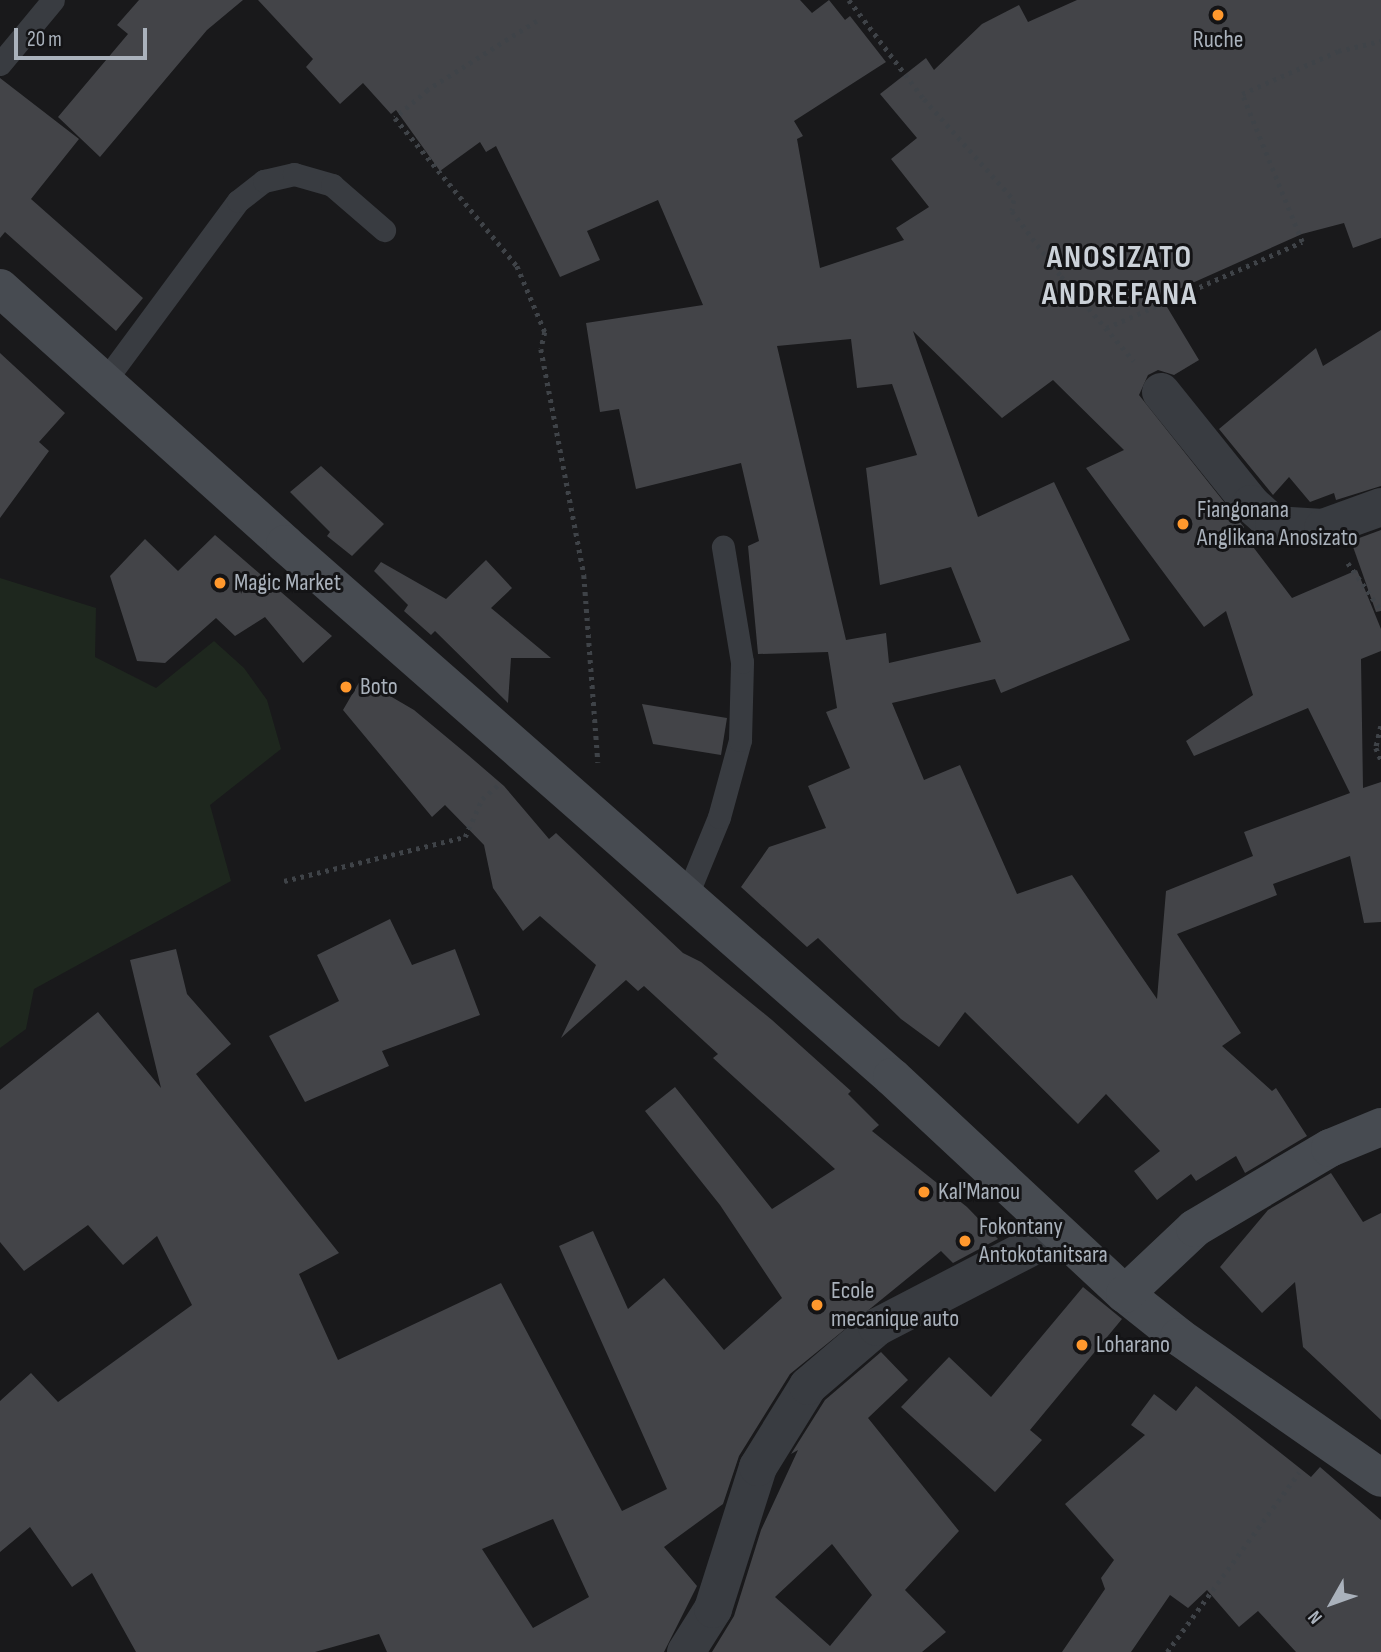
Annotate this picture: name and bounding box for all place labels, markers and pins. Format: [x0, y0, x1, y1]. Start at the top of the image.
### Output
marker: Ruche [1210, 7, 1226, 23]
place label: Ruche [1193, 26, 1243, 54]
place label: Fiangonana Anglikana Anosizato [1197, 496, 1358, 552]
marker: Fiangonana Anglikana Anosizato [1175, 516, 1191, 532]
place label: Magic Market [234, 569, 341, 597]
marker: Magic Market [212, 575, 228, 591]
place label: Boto [360, 673, 398, 701]
marker: Boto [338, 679, 354, 695]
place label: Kal'Manou [938, 1178, 1020, 1206]
marker: Kal'Manou [916, 1184, 932, 1200]
place label: Fokontany Antokotanitsara [979, 1213, 1108, 1269]
marker: Fokontany Antokotanitsara [957, 1233, 973, 1249]
place label: Ecole mecanique auto [831, 1277, 959, 1333]
marker: Ecole mecanique auto [809, 1297, 825, 1313]
place label: Loharano [1096, 1331, 1170, 1359]
marker: Loharano [1074, 1337, 1090, 1353]

